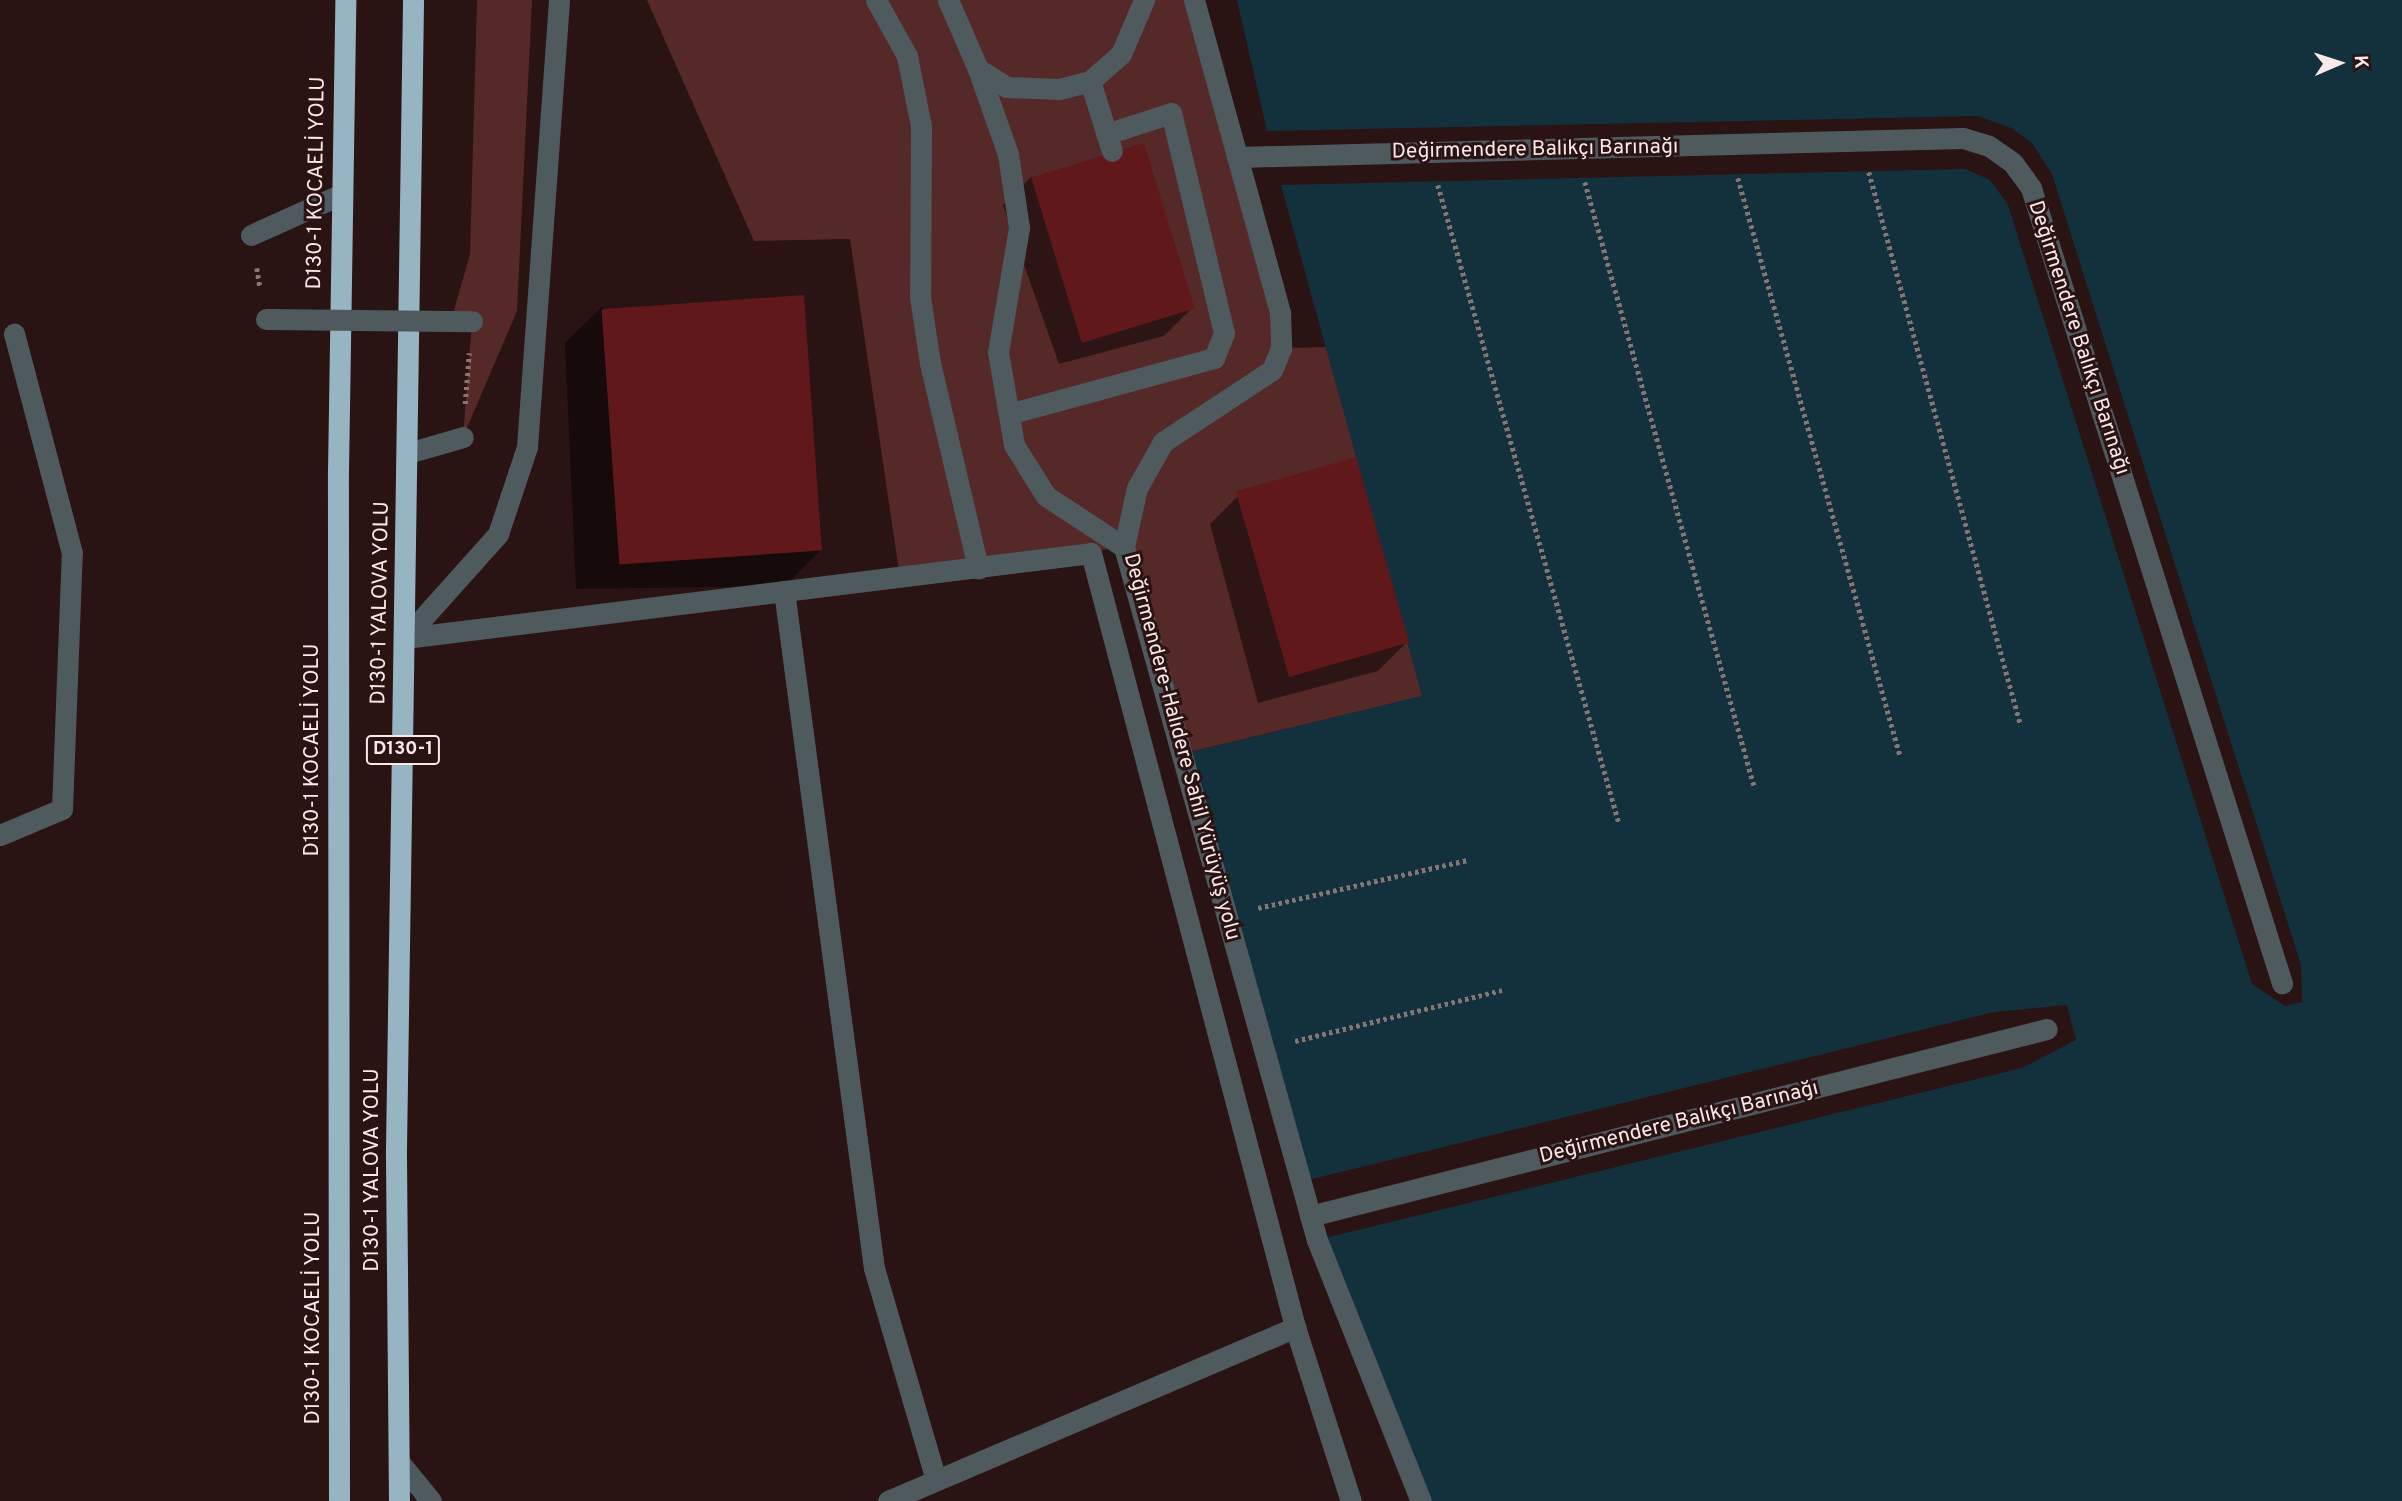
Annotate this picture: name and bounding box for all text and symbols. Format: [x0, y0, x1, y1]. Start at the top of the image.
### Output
north arrow [2304, 28, 2374, 98]
text: K [2348, 55, 2372, 69]
street label: D130-1 KOCAELİ YOLU [303, 76, 331, 290]
street label: Değirmendere Balıkçı Barınağı [1392, 135, 1678, 165]
street label: Değirmendere Balıkçı Barınağı [2022, 198, 2134, 478]
street label: D130-1 YALOVA YOLU [367, 500, 395, 706]
street label: Değirmendere-Halıdere Sahil Yürüyüş yolu [1117, 550, 1245, 944]
street label: D130-1 KOCAELİ YOLU [300, 643, 326, 857]
road number: D130-1 [364, 734, 442, 765]
street label: D130-1 YALOVA YOLU [360, 1067, 386, 1273]
street label: Değirmendere Balıkçı Barınağı [1537, 1076, 1821, 1170]
street label: D130-1 KOCAELİ YOLU [301, 1211, 327, 1425]

